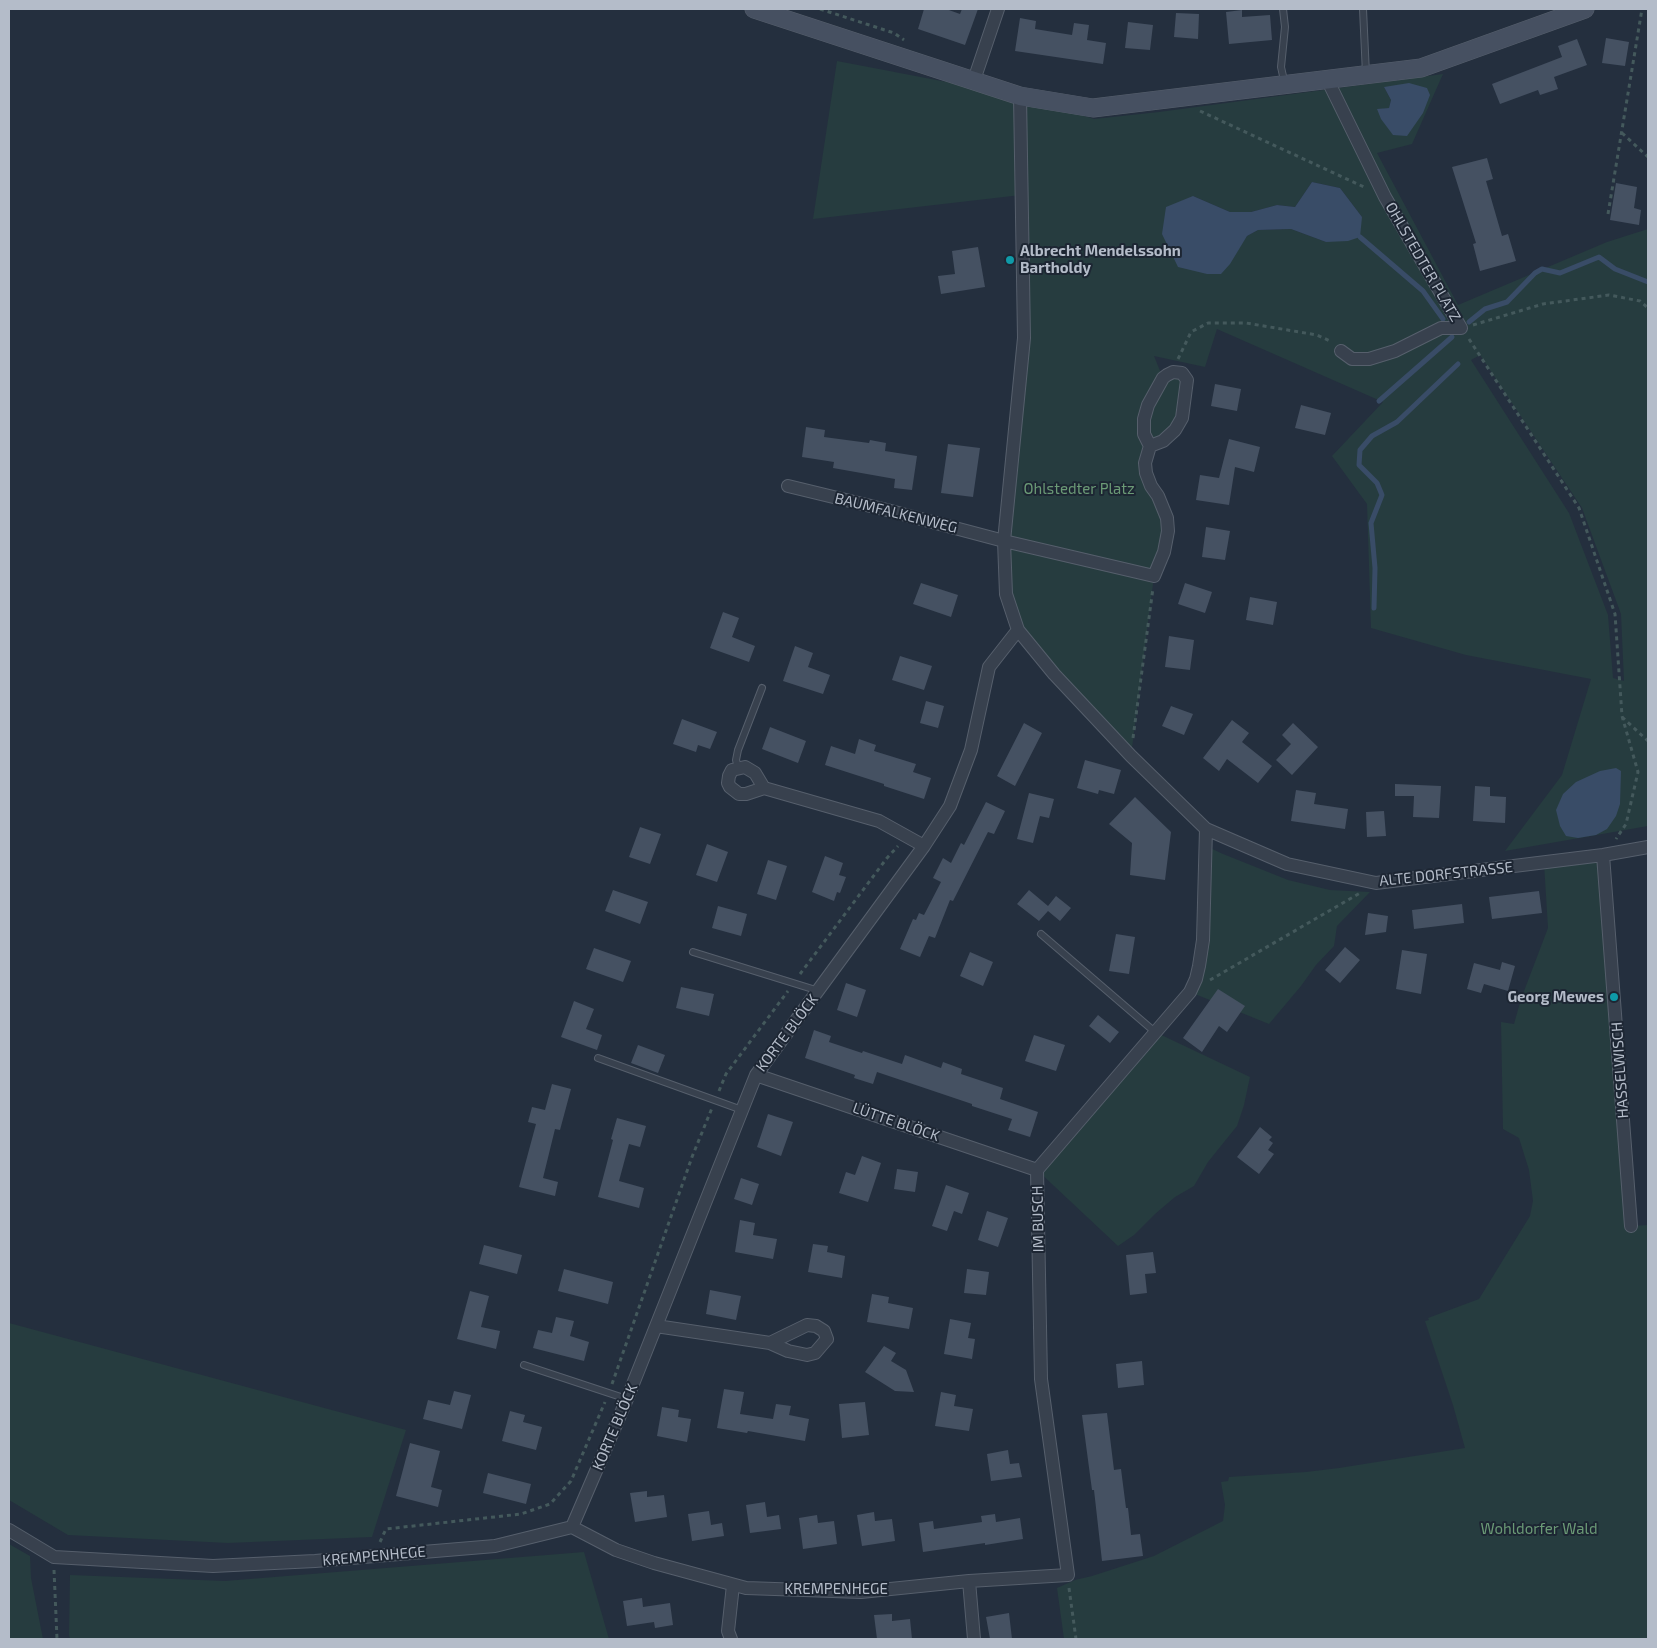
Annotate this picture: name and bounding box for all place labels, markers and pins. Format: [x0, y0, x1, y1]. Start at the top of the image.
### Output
place label: Albrecht Mendelssohn Bartholdy [1020, 242, 1181, 277]
marker: Albrecht Mendelssohn Bartholdy [1004, 254, 1016, 266]
place label: Georg Mewes [1507, 988, 1604, 1006]
marker: Georg Mewes [1608, 991, 1620, 1003]

